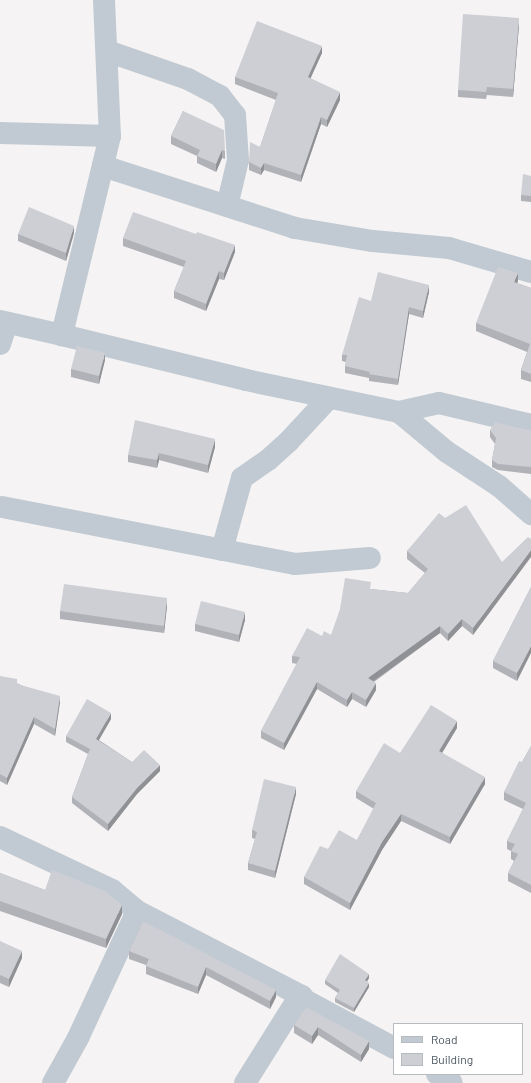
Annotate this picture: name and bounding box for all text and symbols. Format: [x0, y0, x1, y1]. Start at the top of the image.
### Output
legend [393, 1023, 523, 1075]
text: Road [431, 1032, 458, 1046]
text: Building [431, 1052, 473, 1066]

